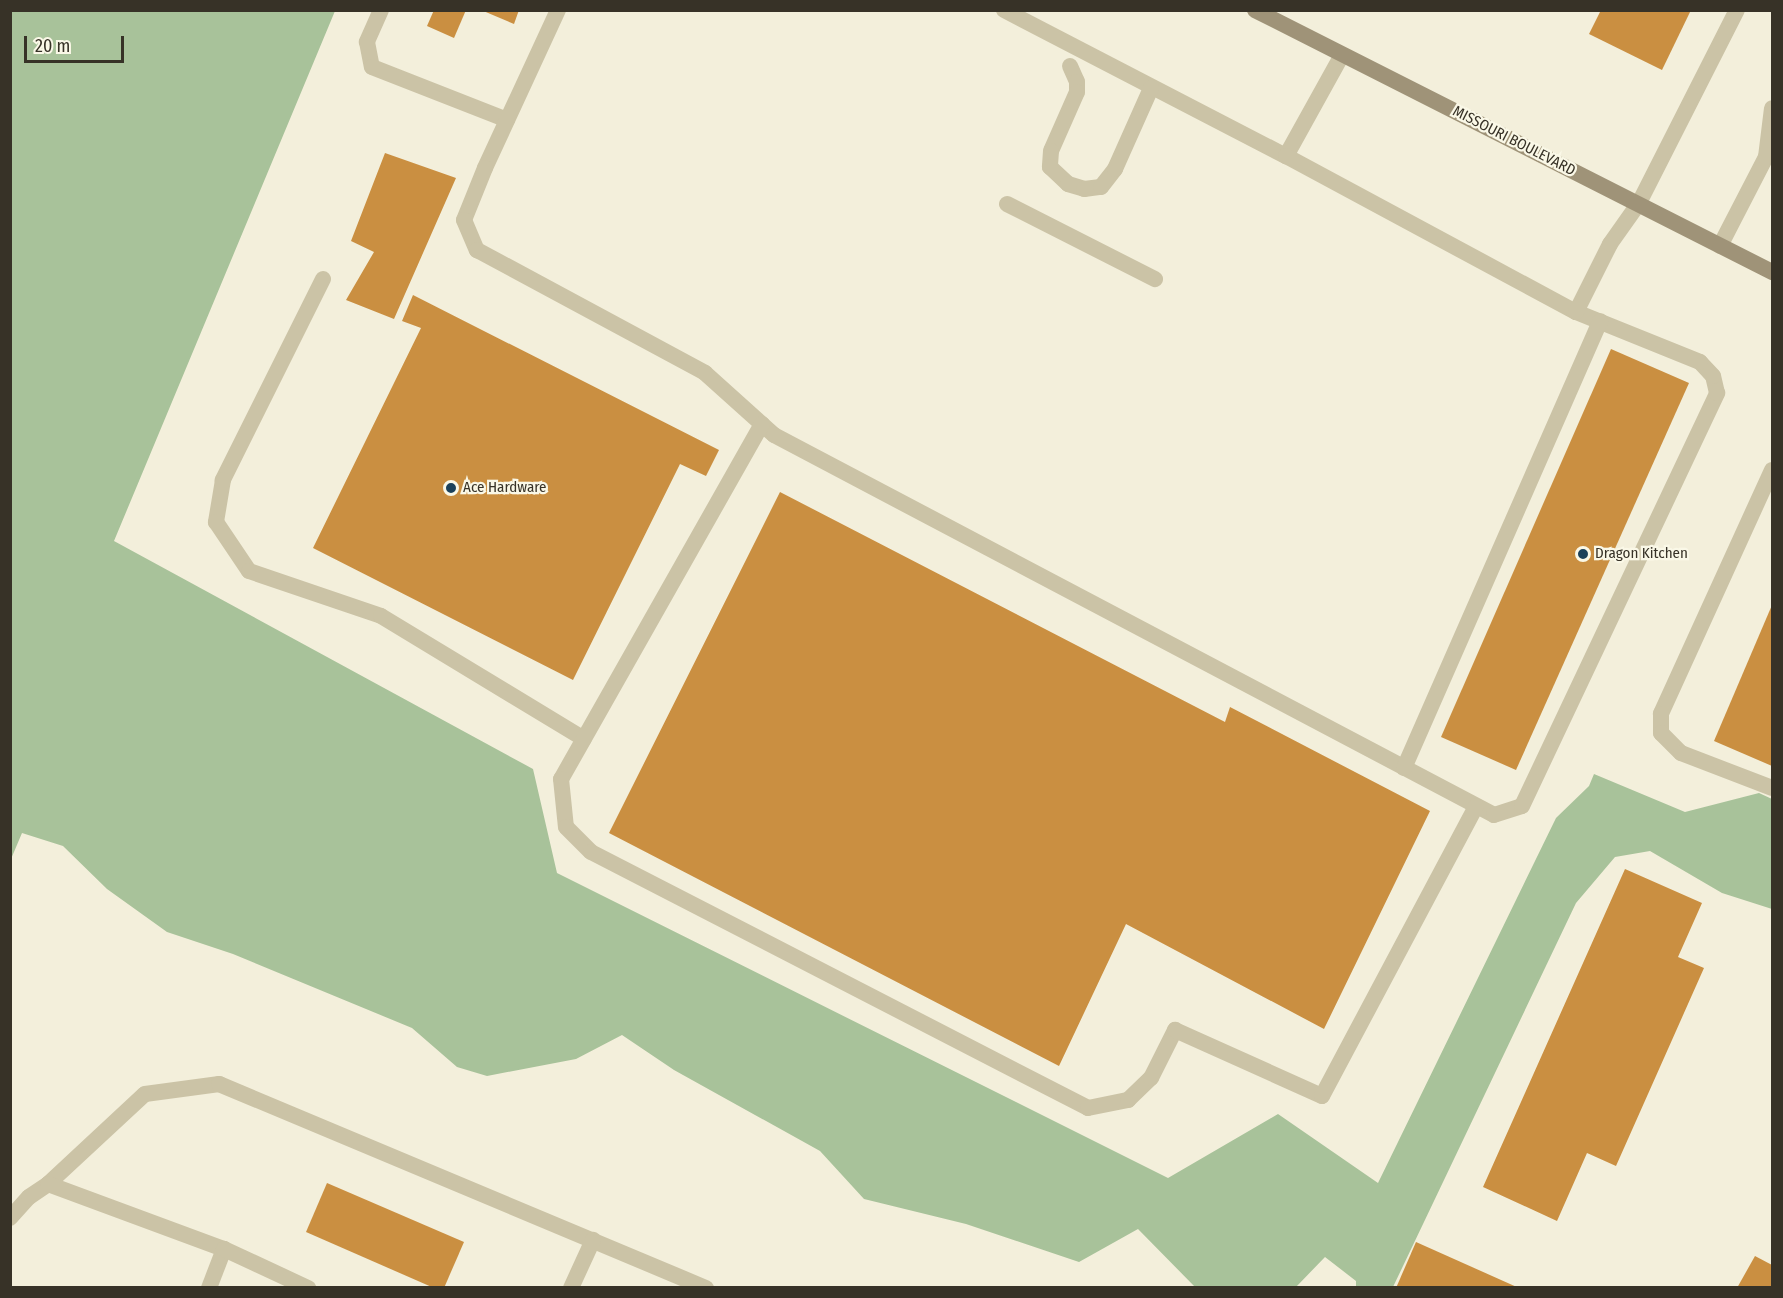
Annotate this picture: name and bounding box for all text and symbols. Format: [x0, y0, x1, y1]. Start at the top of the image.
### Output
scale bar [27, 24, 128, 62]
text: 20 m [35, 35, 70, 57]
street label: MISSOURI BOULEVARD [1450, 102, 1578, 180]
place label: Ace Hardware [463, 479, 546, 497]
marker: Ace Hardware [444, 481, 458, 495]
place label: Dragon Kitchen [1595, 545, 1688, 563]
marker: Dragon Kitchen [1576, 547, 1590, 561]

